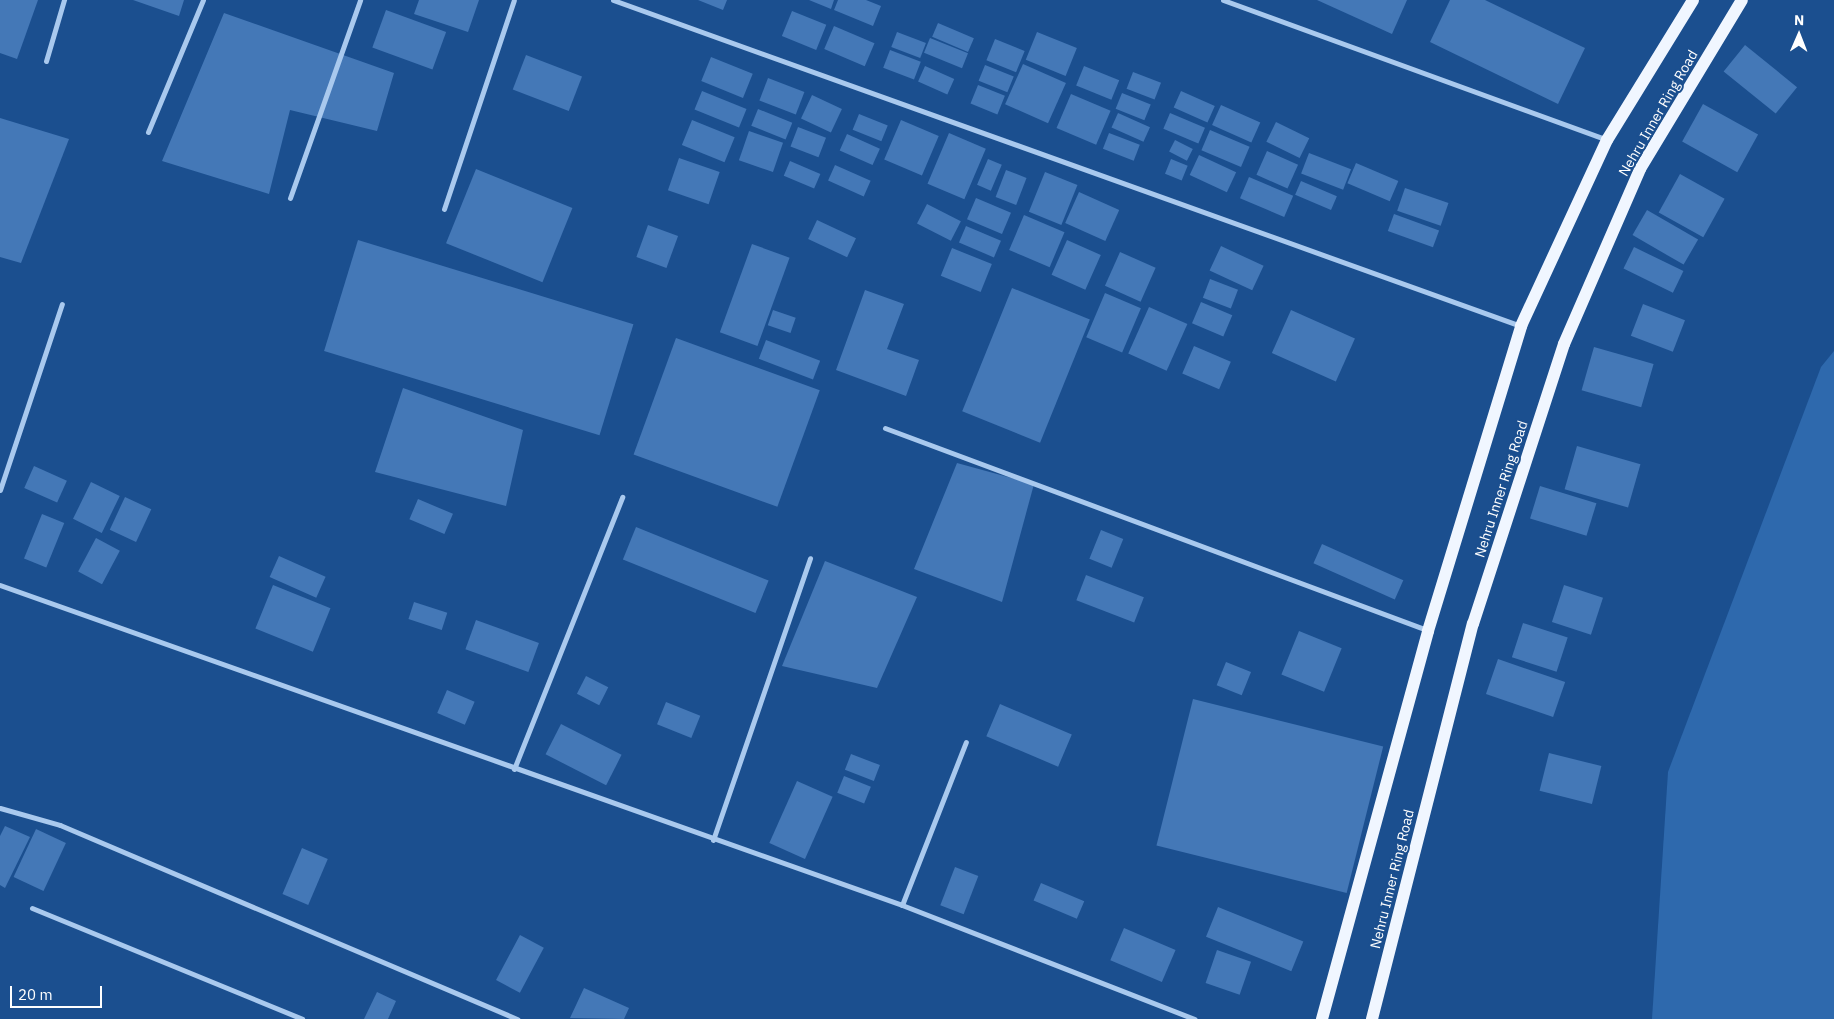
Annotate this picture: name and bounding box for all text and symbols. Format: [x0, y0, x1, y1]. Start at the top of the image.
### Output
north arrow [1774, 10, 1824, 60]
text: N [1794, 11, 1804, 29]
street label: Nehru Inner Ring Road [1615, 47, 1701, 179]
street label: Nehru Inner Ring Road [1471, 418, 1531, 560]
street label: Nehru Inner Ring Road [1367, 808, 1417, 950]
scale bar [12, 976, 105, 1008]
text: 20 m [18, 985, 53, 1004]

